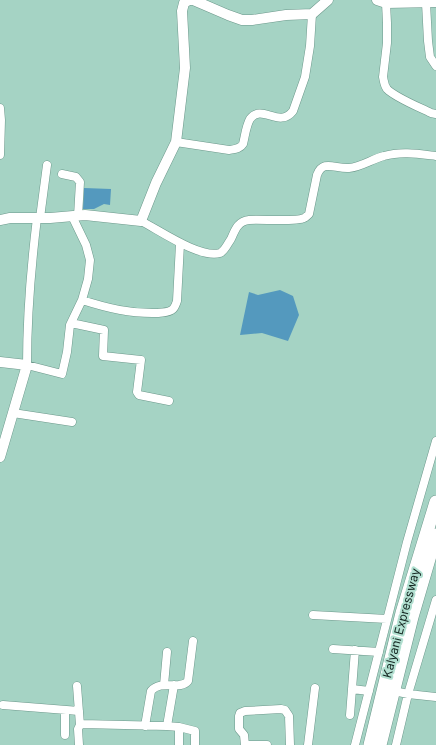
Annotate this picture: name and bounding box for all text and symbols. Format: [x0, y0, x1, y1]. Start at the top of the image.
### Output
street label: Kalyani Expressway [379, 566, 423, 679]

